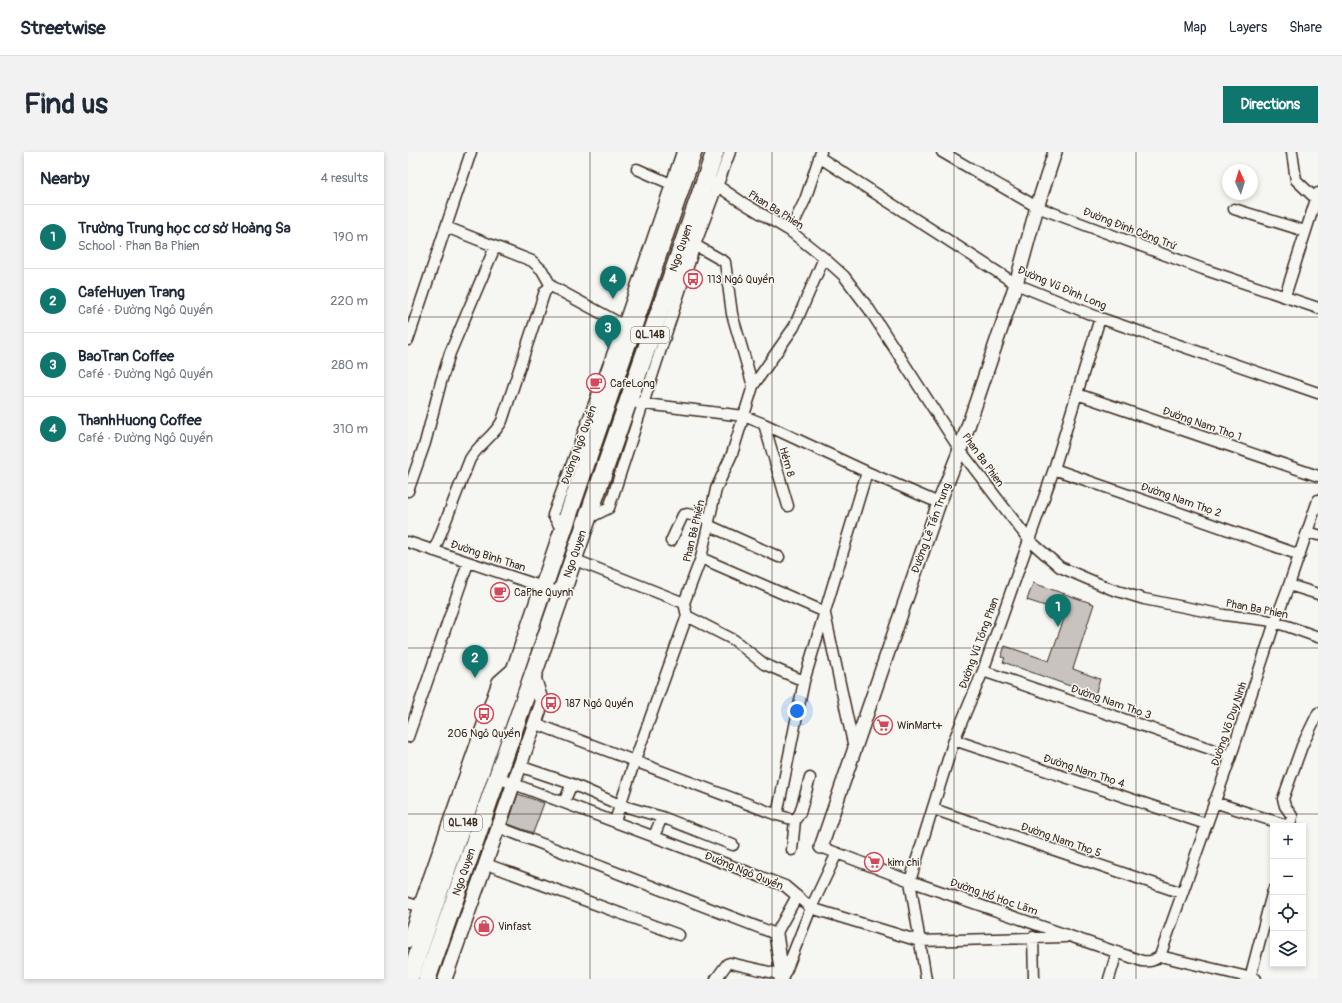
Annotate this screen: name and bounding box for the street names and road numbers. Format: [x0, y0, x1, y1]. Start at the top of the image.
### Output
street label: Phan Ba Phien [746, 188, 806, 232]
street label: Đường Đinh Công Trứ [1081, 205, 1179, 253]
street label: Ngo Quyen [667, 222, 695, 274]
street label: Đường Vũ Đình Long [1015, 263, 1109, 313]
road number: QL.14B [631, 327, 669, 343]
street label: Đường Ngô Quyền [559, 403, 599, 487]
street label: Đường Nam Thọ 1 [1161, 404, 1243, 444]
street label: Phan Ba Phien [959, 431, 1007, 489]
street label: Hẻm 8 [777, 446, 798, 479]
street label: Đường Nam Thọ 2 [1139, 480, 1223, 520]
street label: Đường Lê Tấn Trung [909, 481, 954, 575]
street label: Phan Bá Phiến [680, 498, 708, 564]
street label: Ngo Quyen [561, 528, 589, 580]
street label: Đường Bình Than [449, 538, 527, 574]
street label: Đường Vũ Tông Phan [956, 595, 1002, 691]
street label: Phan Ba Phien [1225, 597, 1289, 621]
street label: Đường Võ Duy Ninh [1208, 680, 1250, 768]
street label: Đường Nam Thọ 3 [1069, 682, 1153, 722]
street label: Đường Nam Thọ 4 [1042, 752, 1127, 790]
road number: QL.14B [444, 815, 482, 831]
street label: Đường Nam Thọ 5 [1019, 820, 1103, 860]
street label: Ngo Quyen [450, 846, 478, 898]
street label: Đường Ngô Quyền [703, 849, 785, 893]
street label: Đường Hồ Học Lãm [948, 876, 1040, 918]

